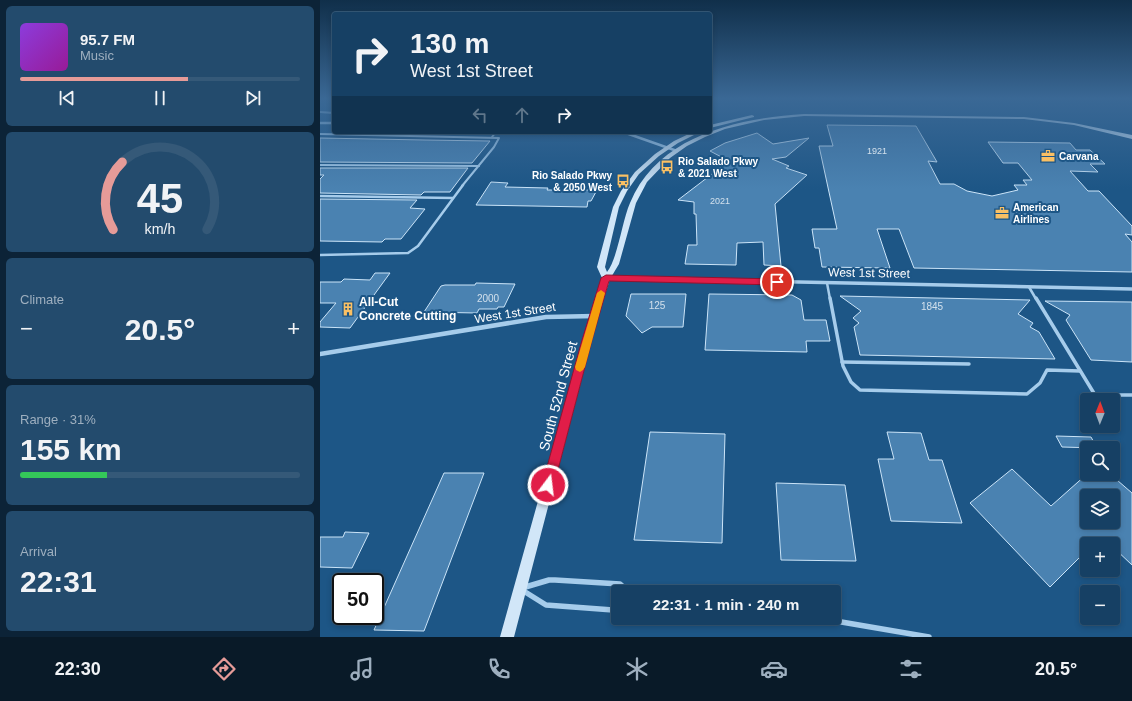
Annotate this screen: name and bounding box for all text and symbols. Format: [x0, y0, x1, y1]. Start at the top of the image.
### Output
icon: right [344, 28, 396, 80]
text: 130 m [410, 28, 489, 59]
text: 95.7 FM [80, 31, 135, 48]
text: Music [80, 48, 114, 63]
text: West 1st Street [410, 61, 533, 81]
icon: previous [56, 87, 78, 109]
icon: pause [149, 87, 171, 109]
icon: next [242, 87, 264, 109]
icon: left [469, 104, 491, 126]
icon: ahead [511, 104, 533, 126]
icon: right [553, 104, 575, 126]
house number: 1921 [867, 146, 887, 156]
office icon: Carvana [1040, 148, 1056, 164]
place label: Carvana [1059, 151, 1099, 162]
place label: Rio Salado Pkwy & 2021 West [678, 156, 758, 179]
bus stop icon: Rio Salado Pkwy & 2021 West [659, 159, 675, 175]
place label: Rio Salado Pkwy & 2050 West [532, 170, 613, 193]
bus stop icon: Rio Salado Pkwy & 2050 West [615, 173, 631, 189]
text: 45 [137, 175, 183, 222]
house number: 2021 [710, 196, 730, 206]
place label: American Airlines [1013, 202, 1059, 225]
office icon: American Airlines [994, 205, 1010, 221]
text: km/h [145, 221, 176, 237]
pin [760, 265, 794, 299]
street label: West 1st Street [828, 265, 911, 281]
icon: arrive [766, 271, 788, 293]
text: Climate [20, 292, 64, 307]
house number: 2000 [477, 293, 500, 304]
place label: All-Cut Concrete Cutting [359, 295, 456, 323]
street label: West 1st Street [474, 300, 557, 326]
house number: 125 [649, 300, 666, 311]
building icon: All-Cut Concrete Cutting [340, 301, 356, 317]
house number: 1845 [921, 301, 944, 312]
text: 20.5° [125, 313, 195, 346]
text: − [20, 316, 33, 341]
text: + [287, 316, 300, 341]
street label: South 52nd Street [536, 339, 580, 453]
north arrow [1080, 393, 1120, 433]
map controls [1080, 393, 1120, 625]
text: Range · 31% [20, 412, 96, 427]
text: 155 km [20, 433, 122, 466]
button: search [1080, 441, 1120, 481]
position arrow [527, 464, 569, 506]
button: layers [1080, 489, 1120, 529]
button: + [1080, 537, 1120, 577]
text: Arrival [20, 544, 57, 559]
text: 22:31 [20, 565, 97, 598]
speed limit sign: 50 [332, 573, 384, 625]
button: − [1080, 585, 1120, 625]
text: 22:31 · 1 min · 240 m [653, 596, 799, 613]
icon: directions [210, 655, 238, 683]
icon: music [348, 655, 376, 683]
icon: phone [485, 655, 513, 683]
icon: climate [623, 655, 651, 683]
icon: car [760, 655, 788, 683]
icon: filters [897, 655, 925, 683]
text: 22:30 [55, 659, 101, 679]
text: 20.5° [1035, 659, 1077, 679]

